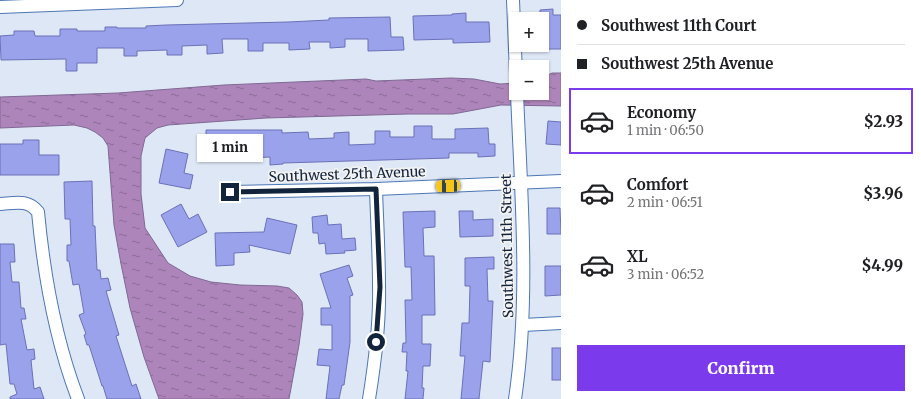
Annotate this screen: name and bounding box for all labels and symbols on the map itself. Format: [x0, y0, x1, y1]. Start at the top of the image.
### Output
callout: 1 min [197, 134, 263, 162]
street label: Southwest 25th Avenue [268, 162, 426, 186]
street label: Southwest 11th Street [497, 173, 517, 318]
car [436, 180, 460, 192]
route end [221, 183, 239, 201]
route start [367, 333, 385, 351]

